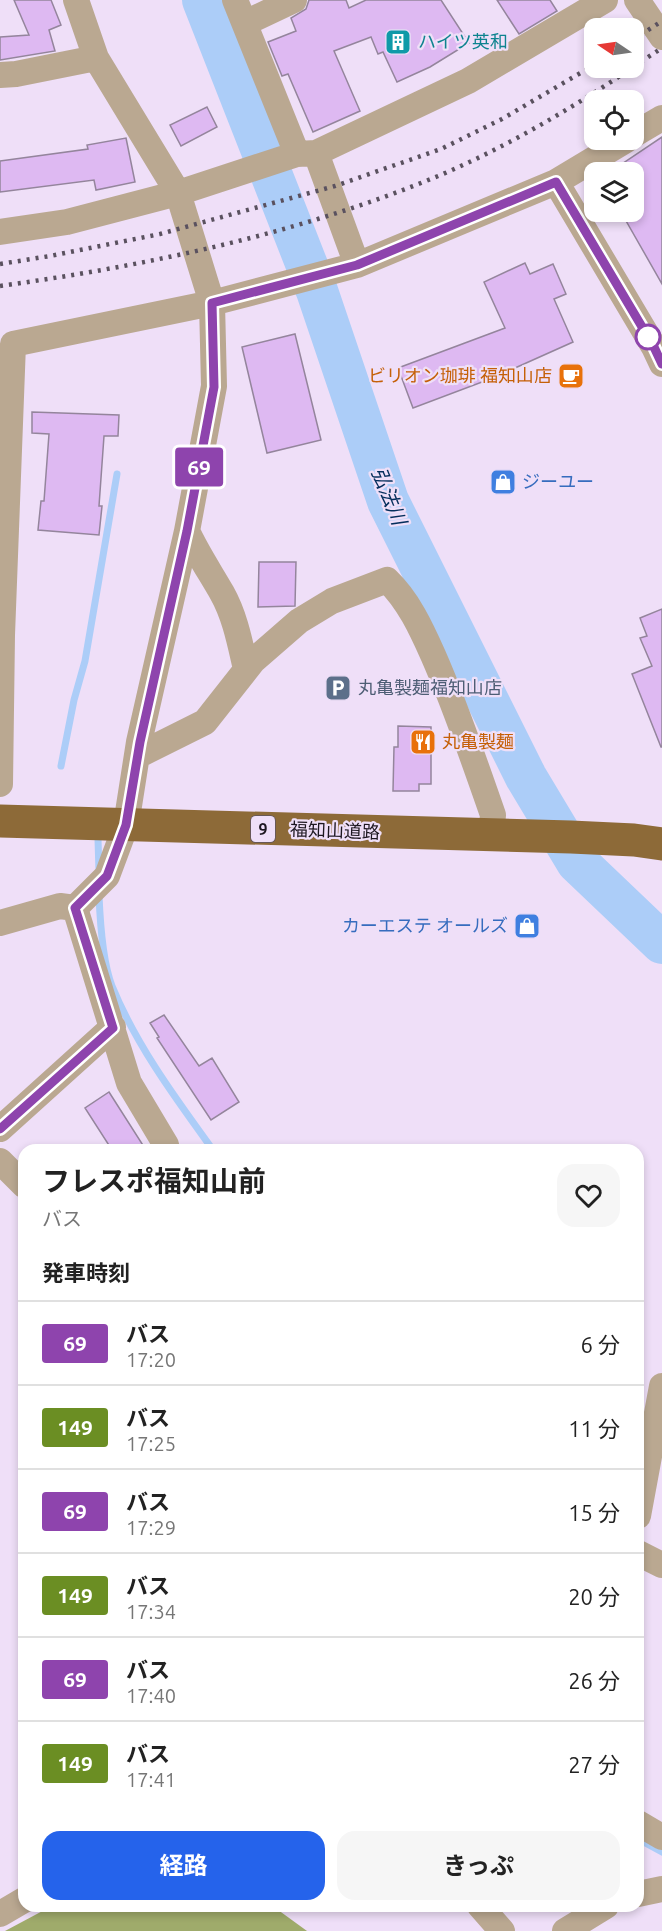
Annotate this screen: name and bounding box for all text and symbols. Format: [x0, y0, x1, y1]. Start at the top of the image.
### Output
north arrow [584, 18, 644, 78]
map controls [584, 18, 644, 222]
building icon: ハイツ英和 [383, 27, 413, 57]
place label: ハイツ英和 [418, 31, 508, 51]
button: locate [584, 90, 644, 150]
button: layers [584, 162, 644, 222]
unlabelled marker [635, 324, 661, 350]
cafe icon: ビリオン珈琲 福知山店 [556, 361, 586, 391]
place label: ビリオン珈琲 福知山店 [368, 365, 552, 385]
line badge: 69 [172, 448, 226, 486]
text: 69 [187, 455, 211, 479]
water label: 弘法川 [368, 464, 412, 530]
shop icon: ジーユー [488, 467, 518, 497]
place label: ジーユー [522, 471, 594, 491]
parking icon: 丸亀製麺福知山店 [323, 673, 353, 703]
place label: 丸亀製麺福知山店 [358, 677, 502, 697]
restaurant icon: 丸亀製麺 [408, 727, 438, 757]
place label: 丸亀製麺 [442, 731, 514, 751]
road number: 9 [251, 816, 275, 842]
street label: 福知山道路 [290, 818, 380, 842]
shop icon: カーエステ オールズ [512, 911, 542, 941]
place label: カーエステ オールズ [342, 915, 508, 935]
button: heart [557, 1164, 620, 1227]
text: フレスポ福知山前 [42, 1165, 266, 1196]
text: バス [42, 1207, 82, 1230]
text: 発車時刻 [42, 1260, 130, 1285]
text: バス [126, 1321, 170, 1346]
text: 69 [63, 1331, 87, 1355]
text: 6 分 [581, 1332, 620, 1357]
text: 17:20 [126, 1348, 176, 1371]
text: バス [126, 1405, 170, 1430]
text: 149 [57, 1415, 93, 1439]
text: 11 分 [568, 1416, 620, 1441]
text: 17:25 [126, 1432, 176, 1455]
text: バス [126, 1489, 170, 1514]
text: 69 [63, 1499, 87, 1523]
text: 15 分 [568, 1500, 620, 1525]
text: 17:29 [126, 1516, 176, 1539]
text: バス [126, 1573, 170, 1598]
text: 149 [57, 1583, 93, 1607]
text: 20 分 [568, 1584, 620, 1609]
text: 17:34 [126, 1600, 176, 1623]
text: バス [126, 1657, 170, 1682]
text: 69 [63, 1667, 87, 1691]
text: 26 分 [568, 1668, 620, 1693]
text: 17:40 [126, 1684, 176, 1707]
text: バス [126, 1741, 170, 1766]
text: 149 [57, 1751, 93, 1775]
text: 27 分 [568, 1752, 620, 1777]
text: 17:41 [126, 1768, 176, 1791]
button: 経路 [42, 1831, 325, 1900]
button: きっぷ [337, 1831, 620, 1900]

